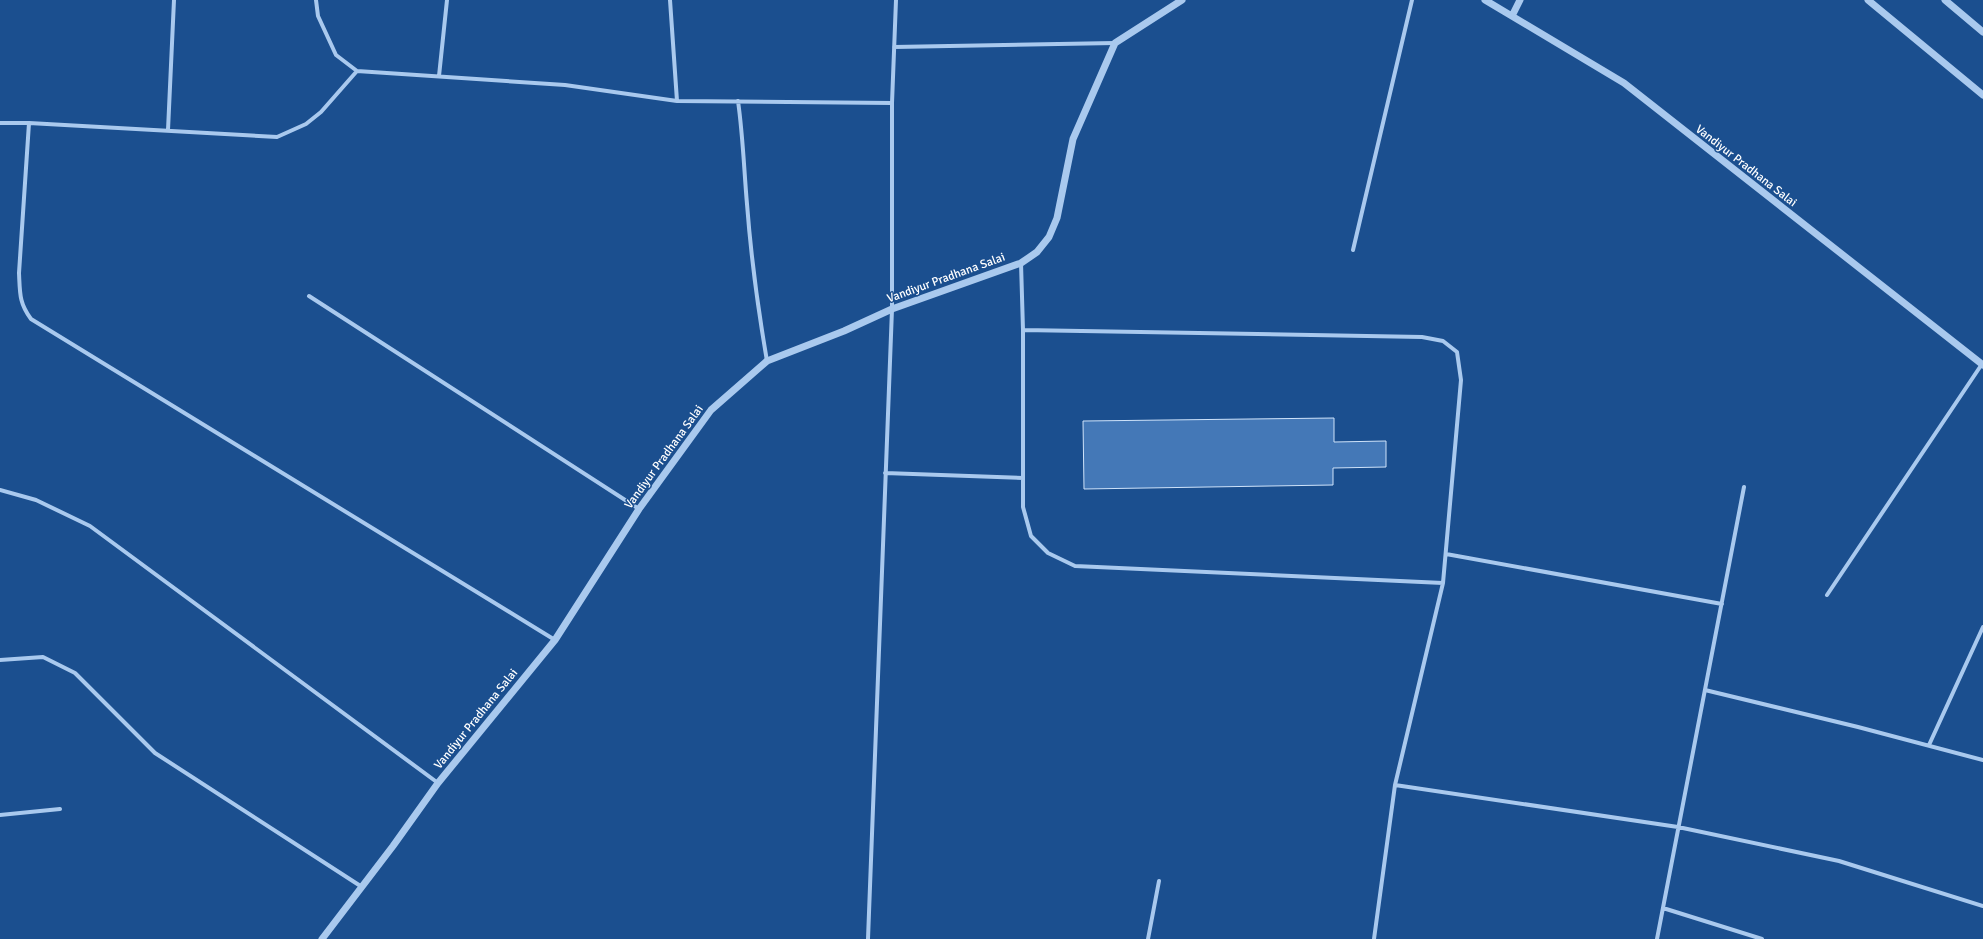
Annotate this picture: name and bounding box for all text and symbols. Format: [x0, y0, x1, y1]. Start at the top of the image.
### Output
street label: Vandiyur Pradhana Salai [1692, 122, 1800, 210]
street label: Vandiyur Pradhana Salai [885, 250, 1007, 306]
street label: Vandiyur Pradhana Salai [621, 402, 707, 512]
street label: Vandiyur Pradhana Salai [431, 666, 521, 772]

